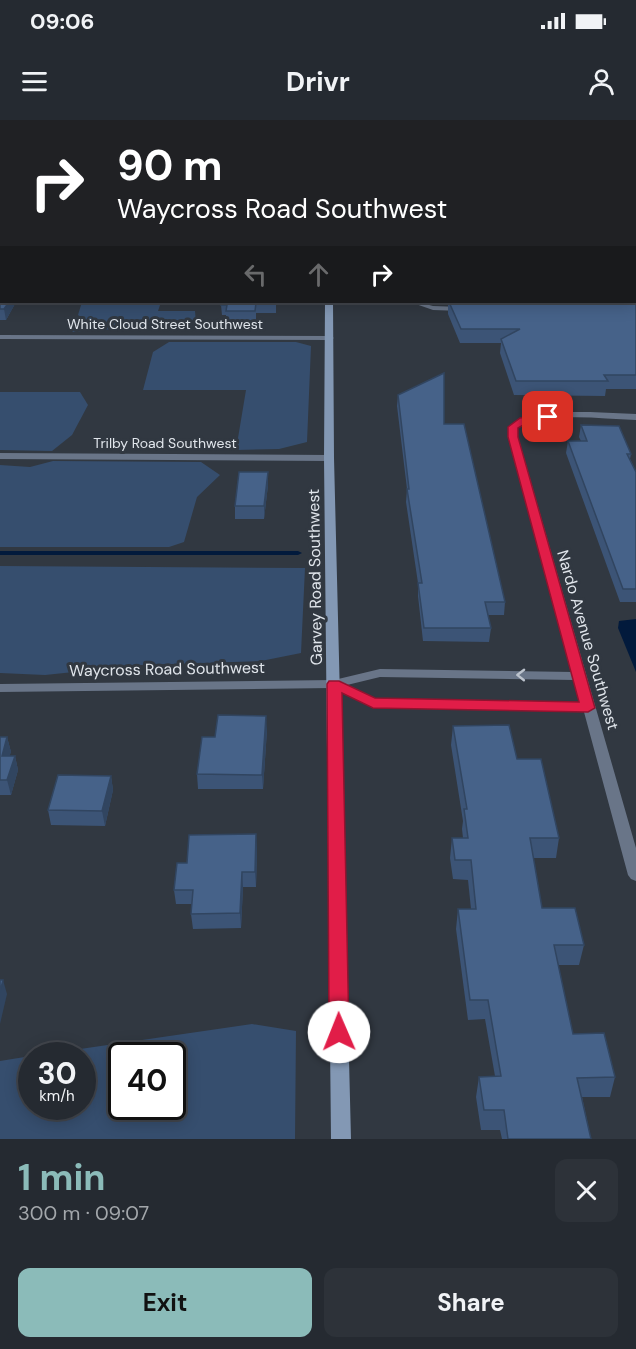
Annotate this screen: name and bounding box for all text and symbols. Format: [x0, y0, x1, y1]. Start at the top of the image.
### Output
text: 09:06 [30, 7, 94, 36]
text: Drivr [286, 64, 350, 99]
icon: menu [18, 65, 51, 98]
icon: person [585, 65, 618, 98]
text: 90 m [117, 138, 223, 193]
icon: right [18, 144, 96, 222]
text: Waycross Road Southwest [117, 191, 447, 226]
icon: left [239, 258, 272, 291]
icon: ahead [302, 258, 335, 291]
icon: right [365, 258, 398, 291]
street label: White Cloud Street Southwest [67, 315, 263, 333]
pin [522, 391, 573, 442]
icon: arrive [531, 400, 564, 433]
street label: Trilby Road Southwest [93, 434, 237, 452]
street label: Garvey Road Southwest [303, 489, 327, 665]
street label: Nardo Avenue Southwest [552, 548, 624, 732]
street label: Waycross Road Southwest [69, 657, 265, 681]
one-way arrow [516, 669, 525, 681]
position arrow [307, 1000, 371, 1064]
speed limit sign: 40 [108, 1042, 186, 1120]
text: 30 [37, 1054, 77, 1093]
text: km/h [39, 1086, 75, 1106]
text: 1 min [18, 1154, 106, 1201]
button: close [555, 1159, 618, 1222]
text: 300 m · 09:07 [18, 1200, 149, 1226]
button: Exit [18, 1268, 312, 1337]
button: Share [324, 1268, 618, 1337]

